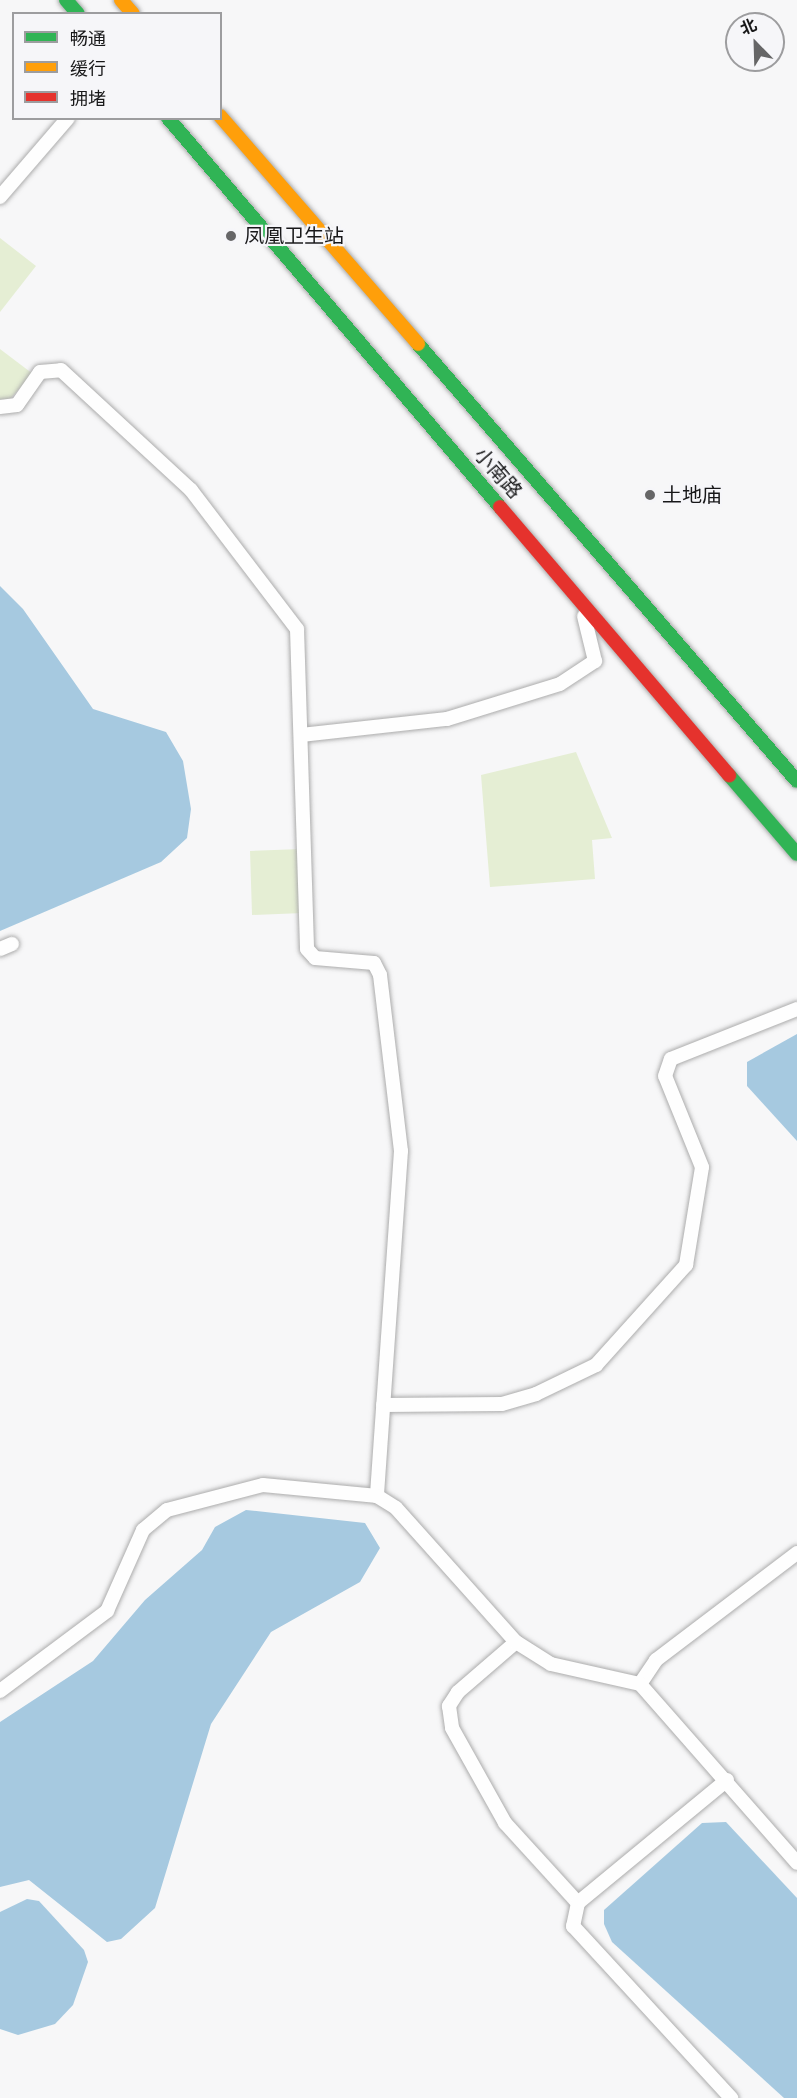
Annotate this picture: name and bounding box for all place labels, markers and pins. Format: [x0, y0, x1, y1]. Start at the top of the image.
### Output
place label: 凤凰卫生站 [244, 224, 344, 248]
marker: 凤凰卫生站 [222, 227, 240, 245]
place label: 土地庙 [662, 483, 722, 507]
marker: 土地庙 [643, 488, 657, 502]

